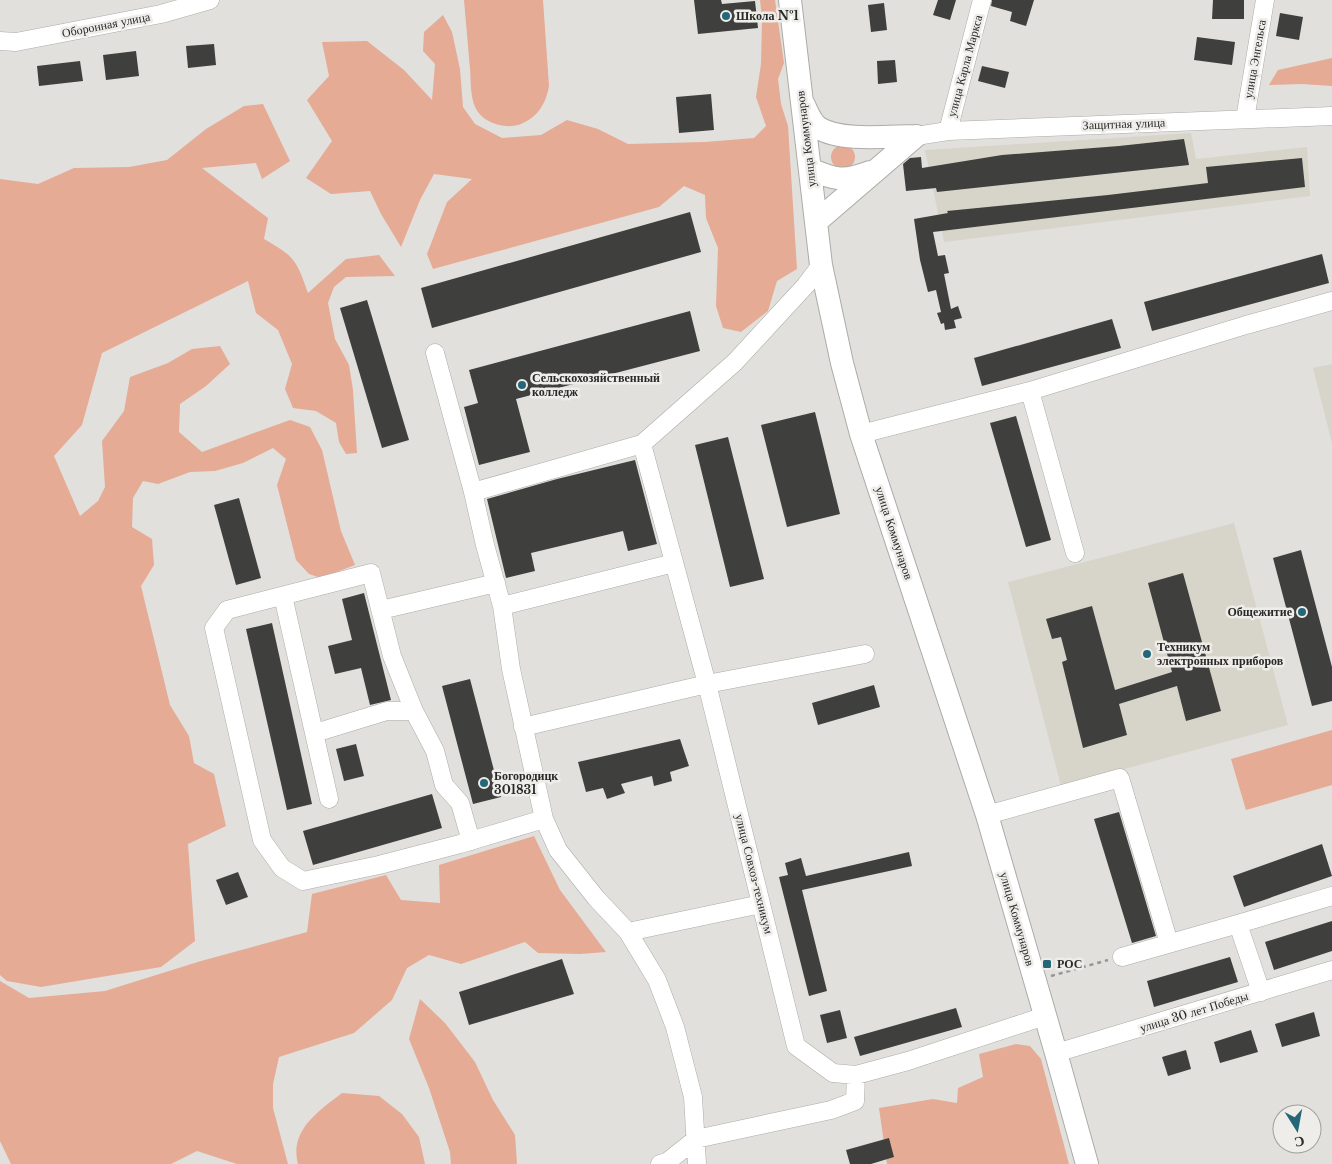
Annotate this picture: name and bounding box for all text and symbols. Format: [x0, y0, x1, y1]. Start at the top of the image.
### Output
street label: Оборонная улица [61, 8, 152, 40]
place label: Школа №1 [736, 8, 799, 23]
marker: Школа №1 [720, 10, 732, 22]
street label: улица Карла Маркса [944, 12, 986, 119]
street label: улица Энгельса [1240, 18, 1269, 100]
street label: улица Коммунаров [792, 90, 819, 188]
street label: Защитная улица [1082, 115, 1166, 132]
place label: Сельскохозяйственный колледж [532, 370, 660, 399]
marker: Сельскохозяйственный колледж [516, 379, 528, 391]
street label: улица Коммунаров [872, 484, 917, 582]
place label: Общежитие [1227, 604, 1293, 619]
marker: Общежитие [1296, 606, 1308, 618]
place label: Техникум электронных приборов [1157, 639, 1284, 668]
marker: Техникум электронных приборов [1141, 648, 1153, 660]
place label: Богородицк 301831 [494, 768, 558, 797]
marker: Богородицк 301831 [478, 777, 490, 789]
street label: улица Совхоз-техникум [732, 812, 777, 936]
street label: улица Коммунаров [997, 870, 1038, 968]
place label: РОС [1057, 956, 1082, 971]
marker: РОС [1041, 958, 1053, 970]
street label: улица 30 лет Победы [1138, 988, 1250, 1035]
north arrow [1272, 1104, 1322, 1154]
text: С [1293, 1132, 1306, 1152]

